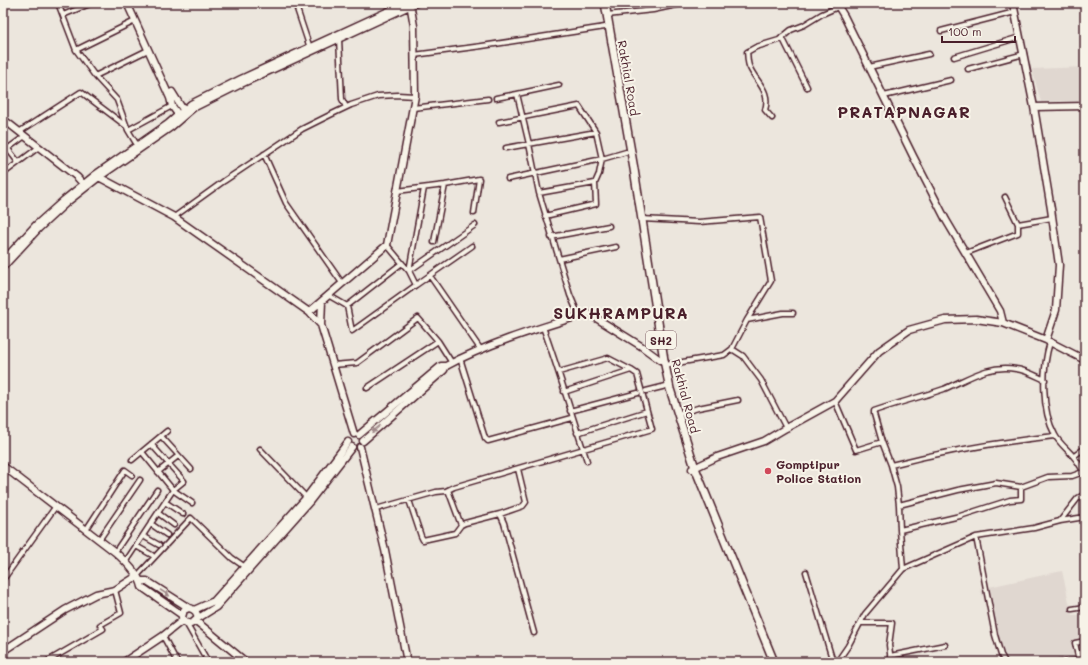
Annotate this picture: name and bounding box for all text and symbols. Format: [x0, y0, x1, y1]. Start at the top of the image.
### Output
scale bar [942, 18, 1015, 44]
text: 100 m [948, 23, 982, 39]
street label: Rakhial Road [615, 39, 644, 117]
district label: PRATAPNAGAR [837, 101, 971, 122]
district label: SUKHRAMPURA [553, 302, 689, 323]
road number: SH2 [646, 331, 676, 349]
street label: Rakhial Road [668, 357, 704, 435]
one-way arrow [371, 424, 381, 434]
place label: Gomptipur Police Station [776, 456, 861, 486]
marker: Gomptipur Police Station [763, 466, 773, 476]
one-way arrow [160, 589, 170, 597]

